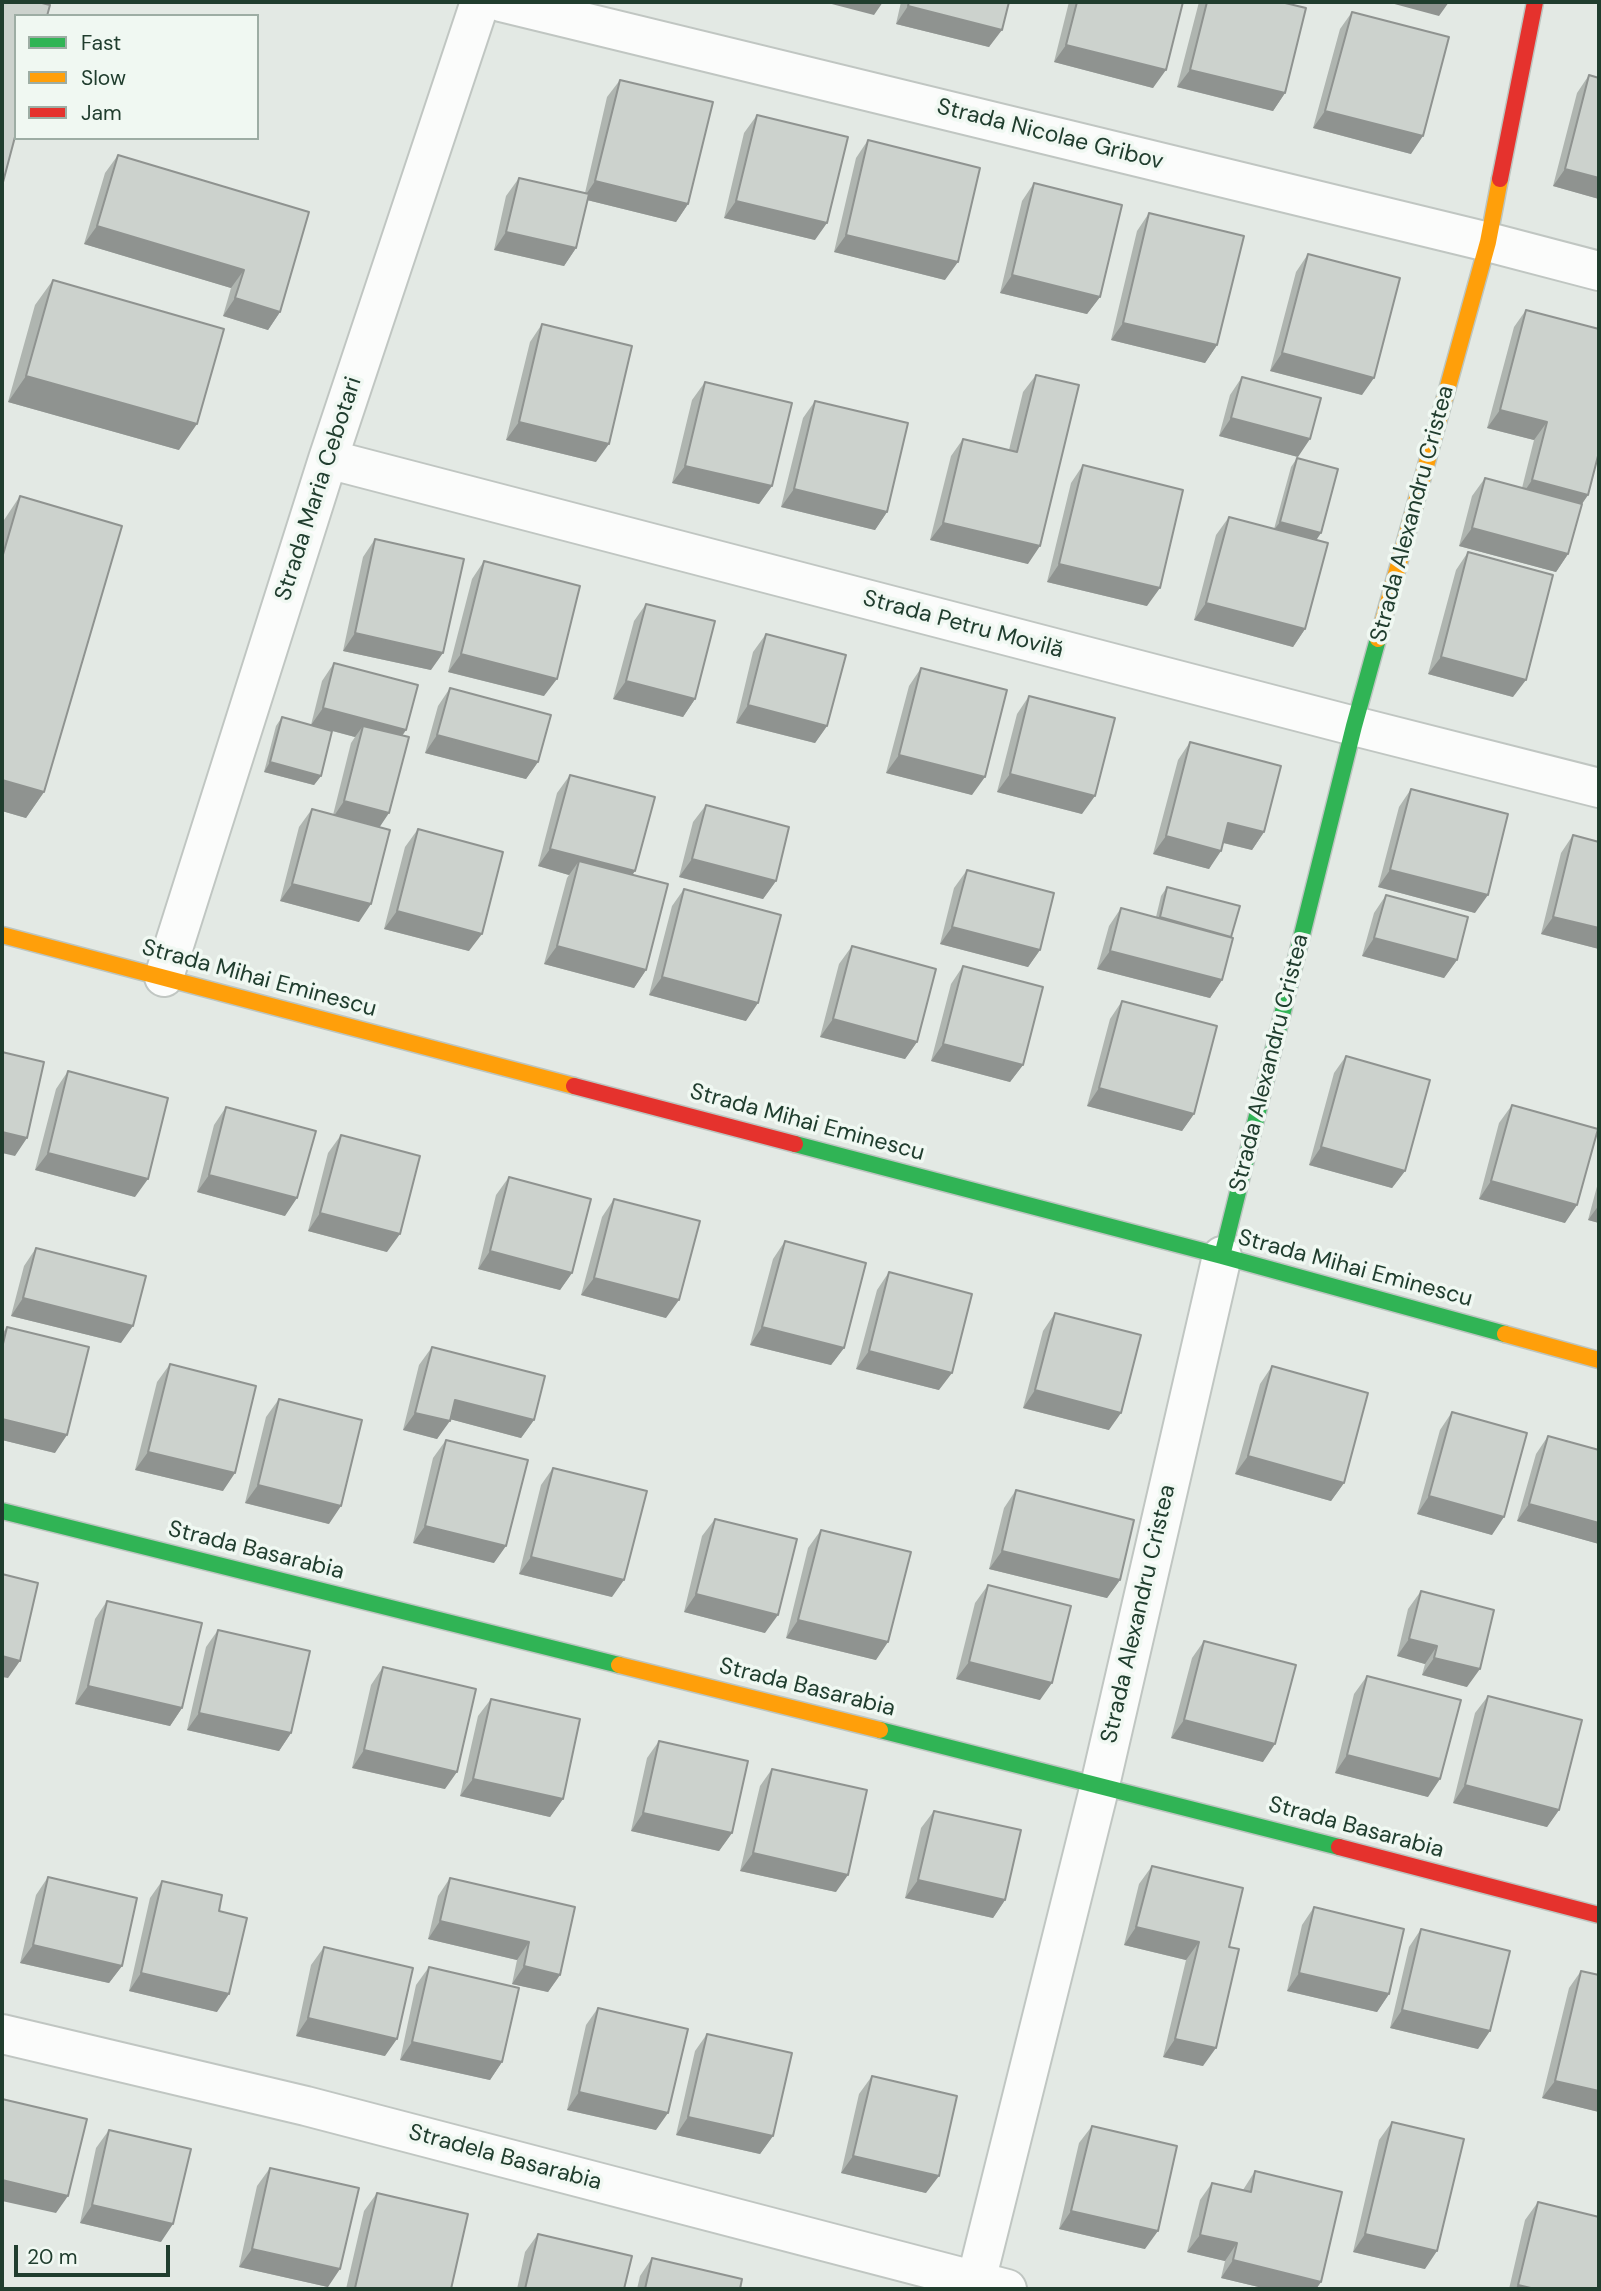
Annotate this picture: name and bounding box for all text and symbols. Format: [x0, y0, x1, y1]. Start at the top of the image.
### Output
legend [14, 14, 259, 140]
text: Fast [81, 29, 121, 57]
text: Slow [81, 64, 126, 92]
street label: Strada Nicolae Gribov [934, 93, 1166, 177]
text: Jam [81, 99, 122, 127]
street label: Strada Maria Cebotari [270, 374, 368, 604]
street label: Strada Alexandru Cristea [1365, 383, 1461, 645]
street label: Strada Petru Movilă [860, 585, 1066, 665]
street label: Strada Alexandru Cristea [1225, 931, 1315, 1195]
street label: Strada Mihai Eminescu [139, 934, 379, 1024]
street label: Strada Mihai Eminescu [687, 1078, 927, 1168]
street label: Strada Mihai Eminescu [1235, 1224, 1475, 1314]
street label: Strada Alexandru Cristea [1096, 1482, 1182, 1746]
street label: Strada Basarabia [165, 1516, 347, 1586]
street label: Strada Basarabia [716, 1653, 898, 1723]
street label: Strada Basarabia [1265, 1791, 1447, 1865]
street label: Stradela Basarabia [406, 2119, 604, 2197]
scale bar [18, 2232, 173, 2276]
text: 20 m [27, 2243, 78, 2271]

